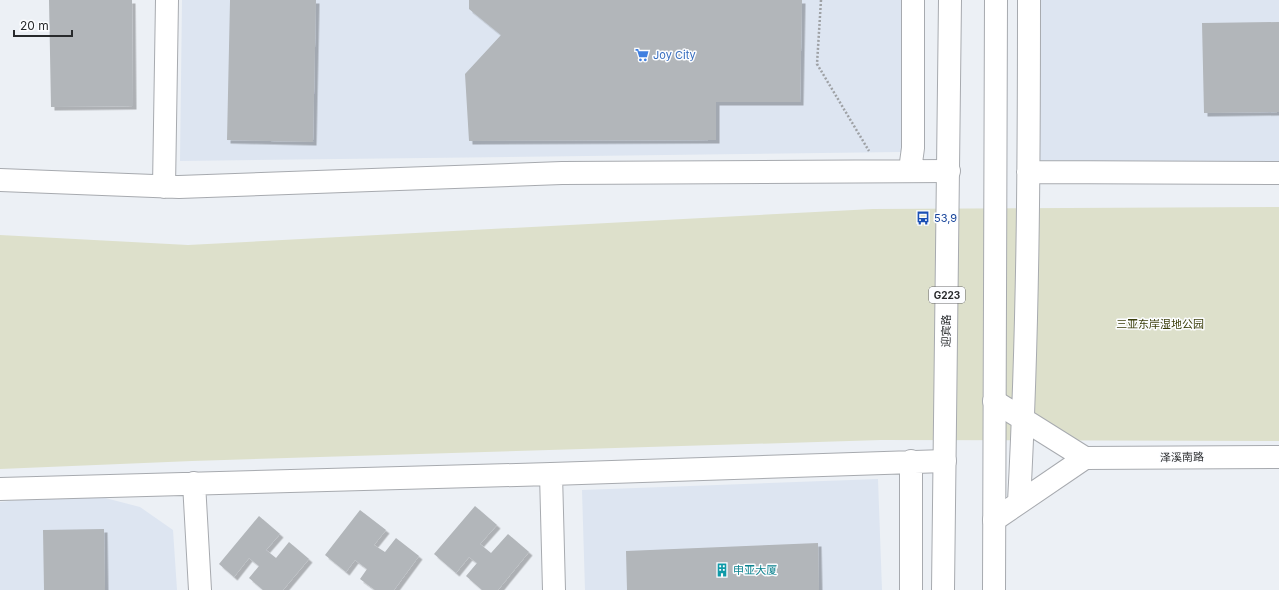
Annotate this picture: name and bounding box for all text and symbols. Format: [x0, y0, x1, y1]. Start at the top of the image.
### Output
scale bar [14, 12, 72, 38]
text: 20 m [20, 18, 49, 33]
supermarket icon: Joy City [634, 47, 650, 63]
place label: Joy City [653, 48, 696, 62]
bus stop icon: 53,9 [915, 210, 931, 226]
place label: 53,9 [934, 211, 957, 225]
road number: G223 [929, 287, 965, 303]
street label: 迎宾路 [939, 314, 953, 348]
park label: 三亚东岸湿地公园 [1116, 317, 1204, 331]
street label: 泽溪南路 [1160, 450, 1204, 464]
building icon: 申亚大厦 [714, 562, 730, 578]
place label: 申亚大厦 [733, 563, 777, 577]

